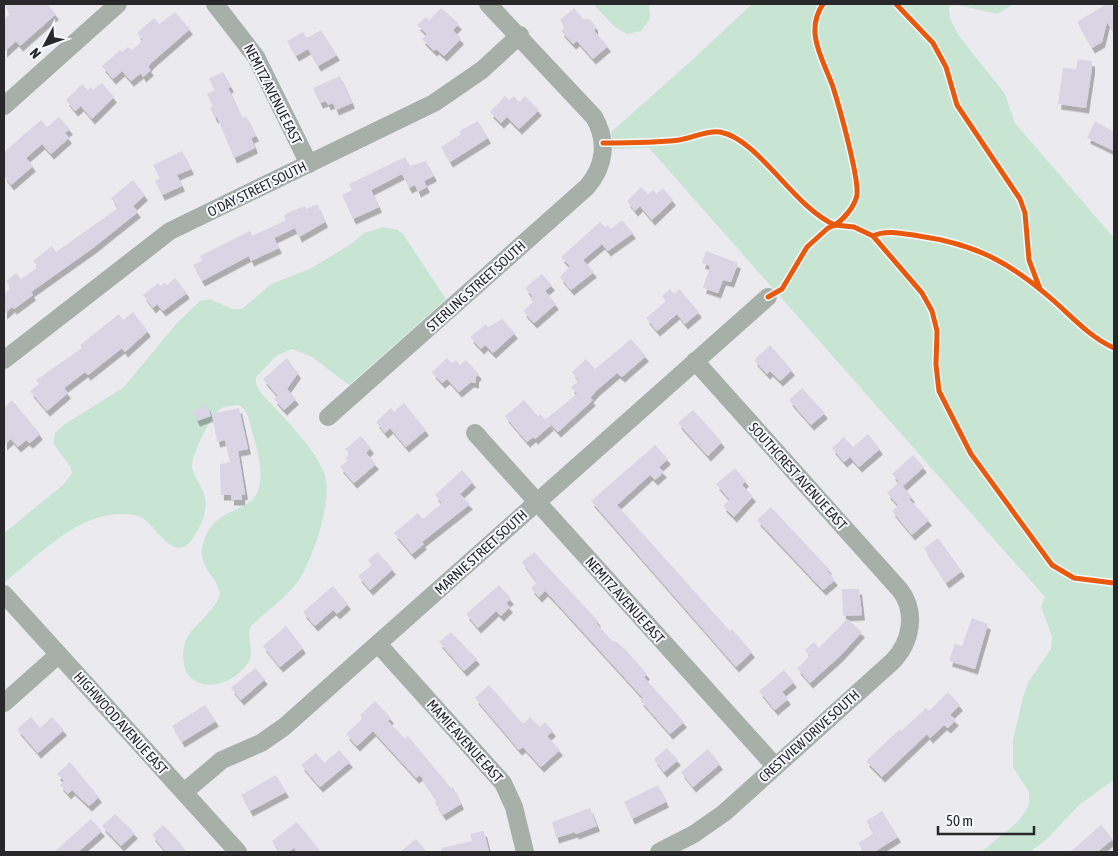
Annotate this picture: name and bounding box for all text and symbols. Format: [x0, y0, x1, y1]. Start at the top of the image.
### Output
north arrow [20, 20, 70, 70]
street label: NEMITZ AVENUE EAST [241, 41, 305, 147]
text: N [26, 45, 44, 62]
street label: O'DAY STREET SOUTH [205, 158, 309, 220]
street label: STERLING STREET SOUTH [423, 237, 529, 335]
street label: SOUTHCREST AVENUE EAST [746, 419, 850, 533]
street label: MARNIE STREET SOUTH [432, 506, 530, 598]
street label: NEMITZ AVENUE EAST [582, 554, 668, 646]
street label: HIGHWOOD AVENUE EAST [71, 669, 171, 777]
street label: CRESTVIEW DRIVE SOUTH [756, 687, 862, 785]
street label: MAMIE AVENUE EAST [424, 696, 506, 786]
scale bar [938, 804, 1034, 836]
text: 50 m [946, 812, 973, 829]

